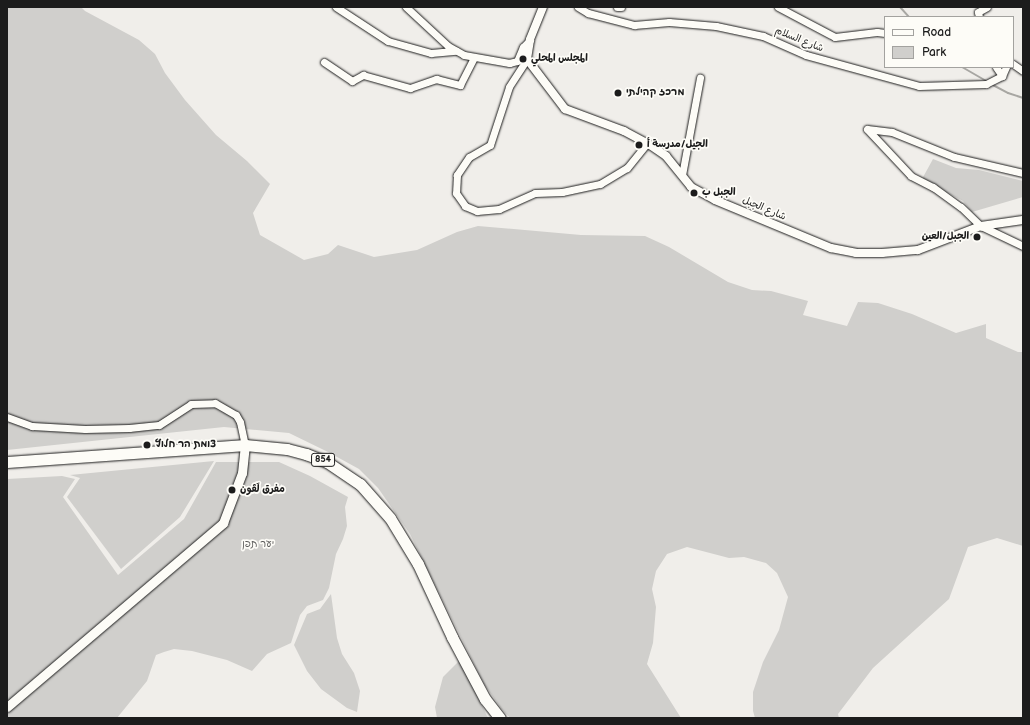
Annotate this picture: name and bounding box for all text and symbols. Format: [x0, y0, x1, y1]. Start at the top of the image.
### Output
legend [884, 16, 1014, 68]
street label: شارع السلام [773, 25, 825, 55]
text: Road [922, 25, 951, 40]
text: Park [922, 45, 946, 60]
place label: المجلس المحلي [531, 53, 588, 65]
marker: المجلس المحلي [518, 54, 528, 64]
place label: מרכז קהילתי [626, 87, 685, 99]
marker: מרכז קהילתי [613, 88, 623, 98]
place label: الجيل/مدرسة أ [647, 139, 708, 151]
marker: الجيل/مدرسة أ [634, 140, 644, 150]
place label: الجبل ب [702, 187, 735, 199]
marker: الجبل ب [689, 188, 699, 198]
street label: شارع الجبل [740, 194, 788, 224]
place label: الجبل/العين [922, 231, 969, 243]
marker: الجبل/العين [972, 232, 982, 242]
place label: צומת הר חלוץ [155, 439, 216, 451]
marker: צומת הר חלוץ [142, 440, 152, 450]
road number: 854 [311, 453, 335, 467]
place label: مفرق لَڤون [240, 484, 285, 496]
marker: مفرق لَڤون [227, 485, 237, 495]
park label: יער תפן [242, 539, 274, 551]

